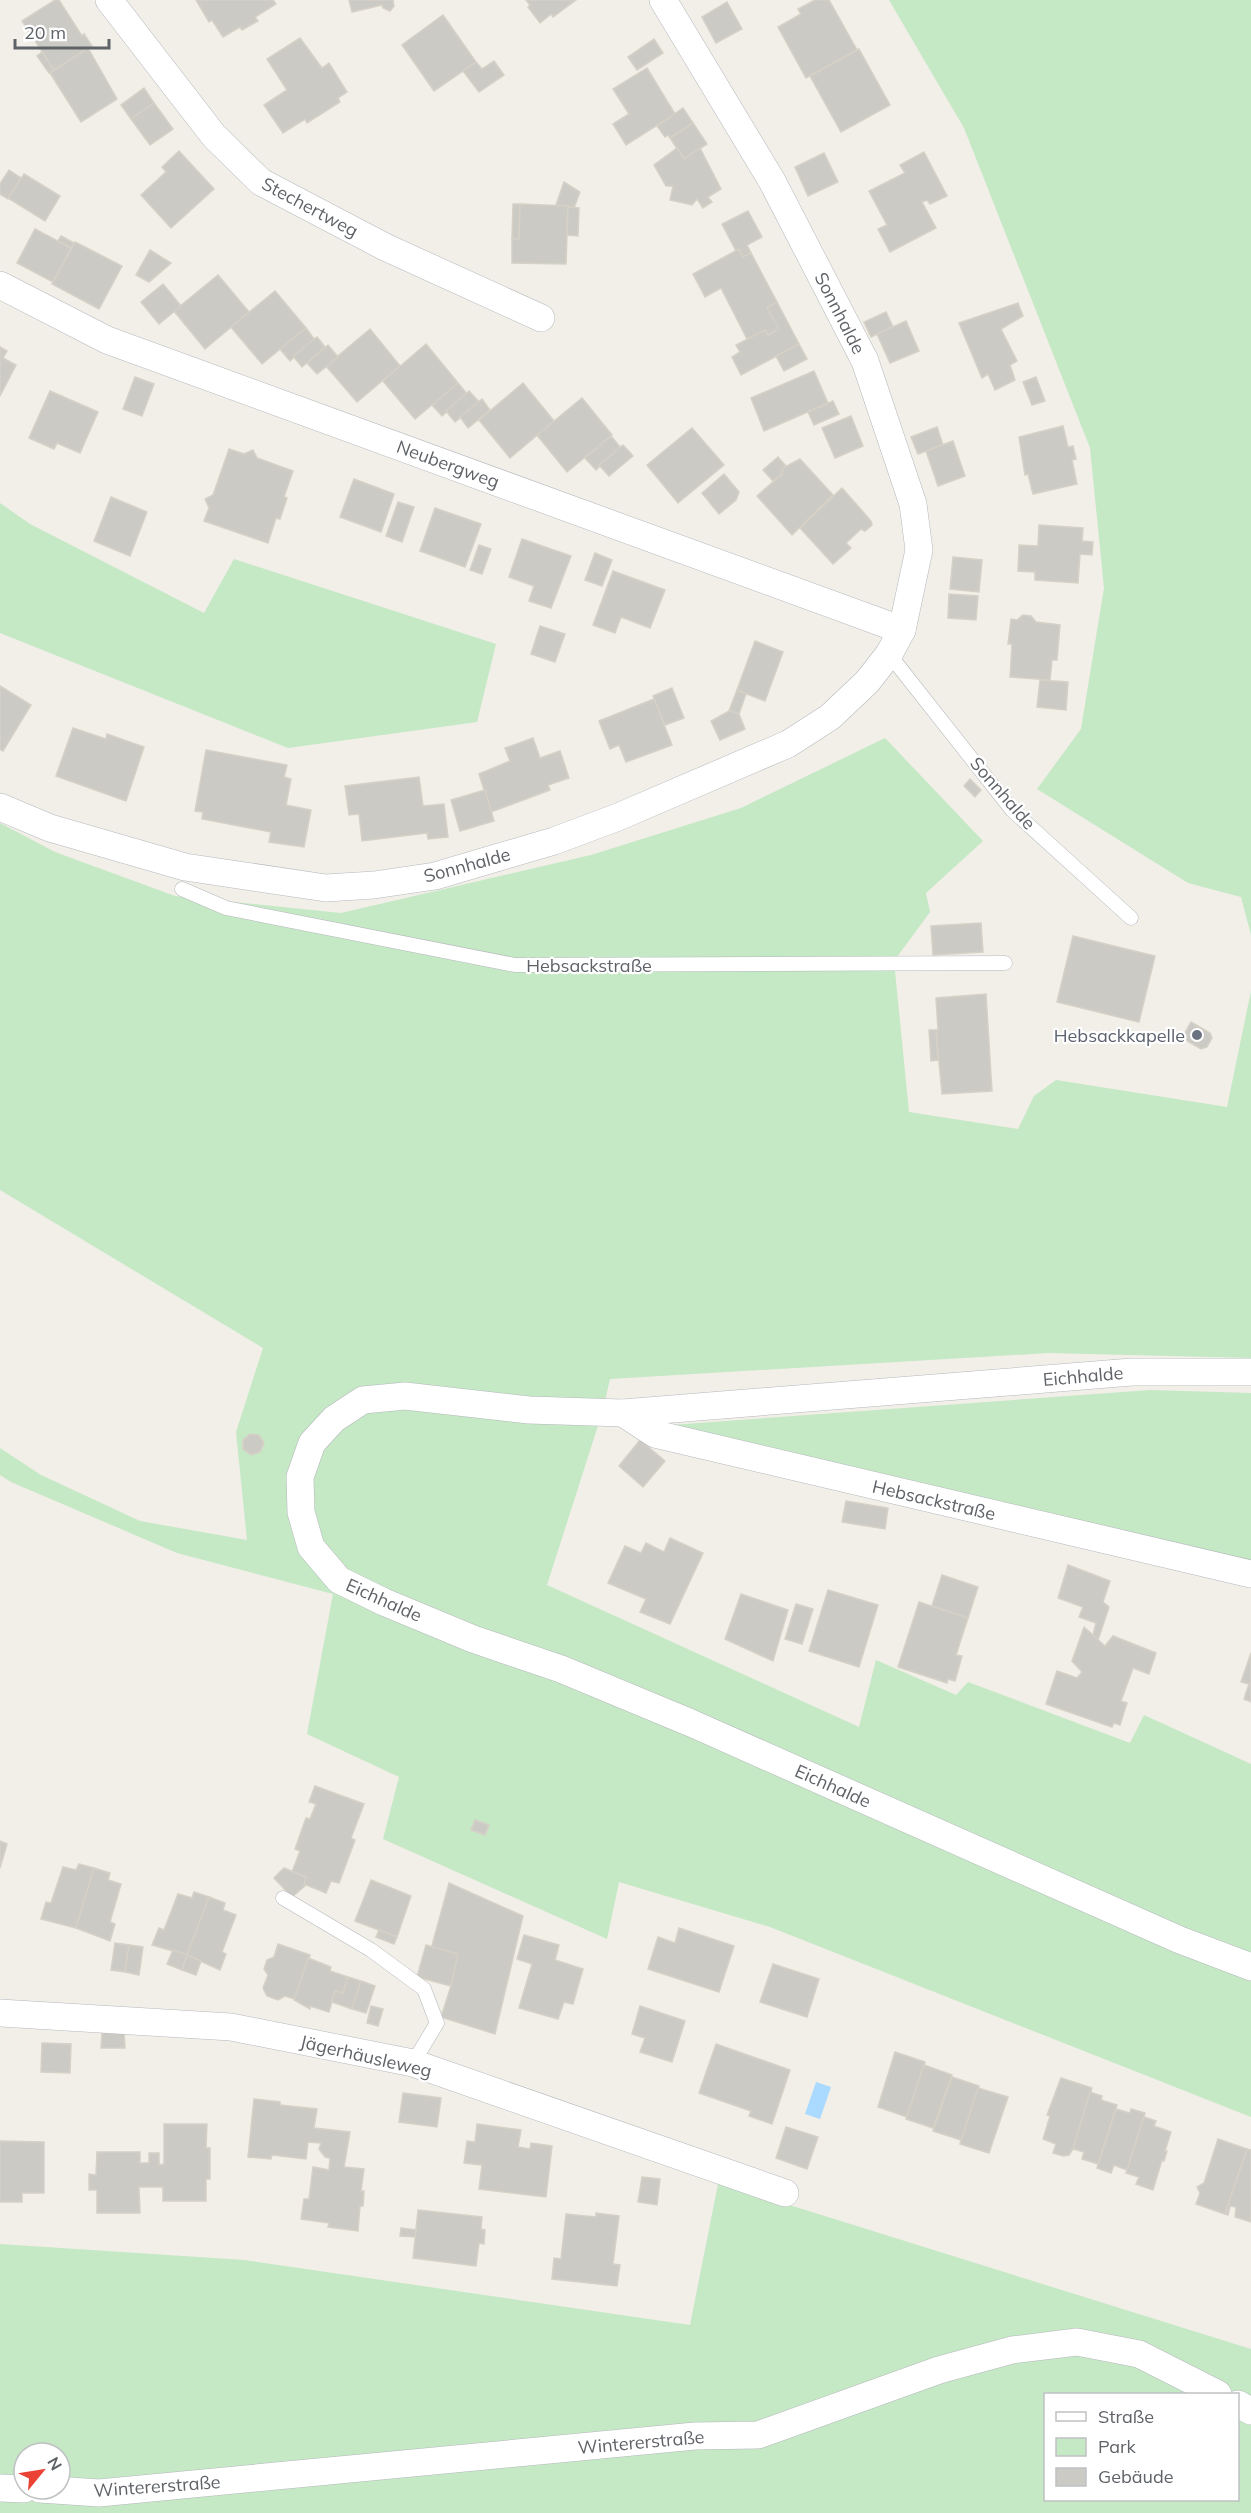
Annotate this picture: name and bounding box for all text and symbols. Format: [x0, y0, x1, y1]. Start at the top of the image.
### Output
scale bar [15, 12, 110, 50]
text: 20 m [24, 21, 66, 44]
street label: Stechertweg [258, 172, 362, 242]
street label: Sonnhalde [810, 268, 870, 358]
street label: Neubergweg [393, 435, 503, 493]
street label: Sonnhalde [965, 752, 1041, 834]
street label: Sonnhalde [421, 842, 513, 888]
street label: Hebsackstraße [526, 954, 652, 977]
place label: Hebsackkapelle [1054, 1024, 1185, 1047]
marker: Hebsackkapelle [1190, 1028, 1204, 1042]
street label: Eichhalde [1042, 1361, 1124, 1391]
street label: Hebsackstraße [870, 1475, 998, 1525]
street label: Eichhalde [343, 1573, 425, 1627]
street label: Eichhalde [792, 1759, 874, 1813]
street label: Jägerhäusleweg [298, 2030, 434, 2082]
legend [1044, 2393, 1239, 2501]
text: Straße [1098, 2405, 1154, 2428]
street label: Wintererstraße [577, 2425, 705, 2459]
text: Park [1098, 2435, 1137, 2458]
north arrow [12, 2441, 72, 2501]
text: N [43, 2453, 67, 2474]
text: Gebäude [1098, 2465, 1174, 2488]
street label: Wintererstraße [93, 2470, 221, 2502]

